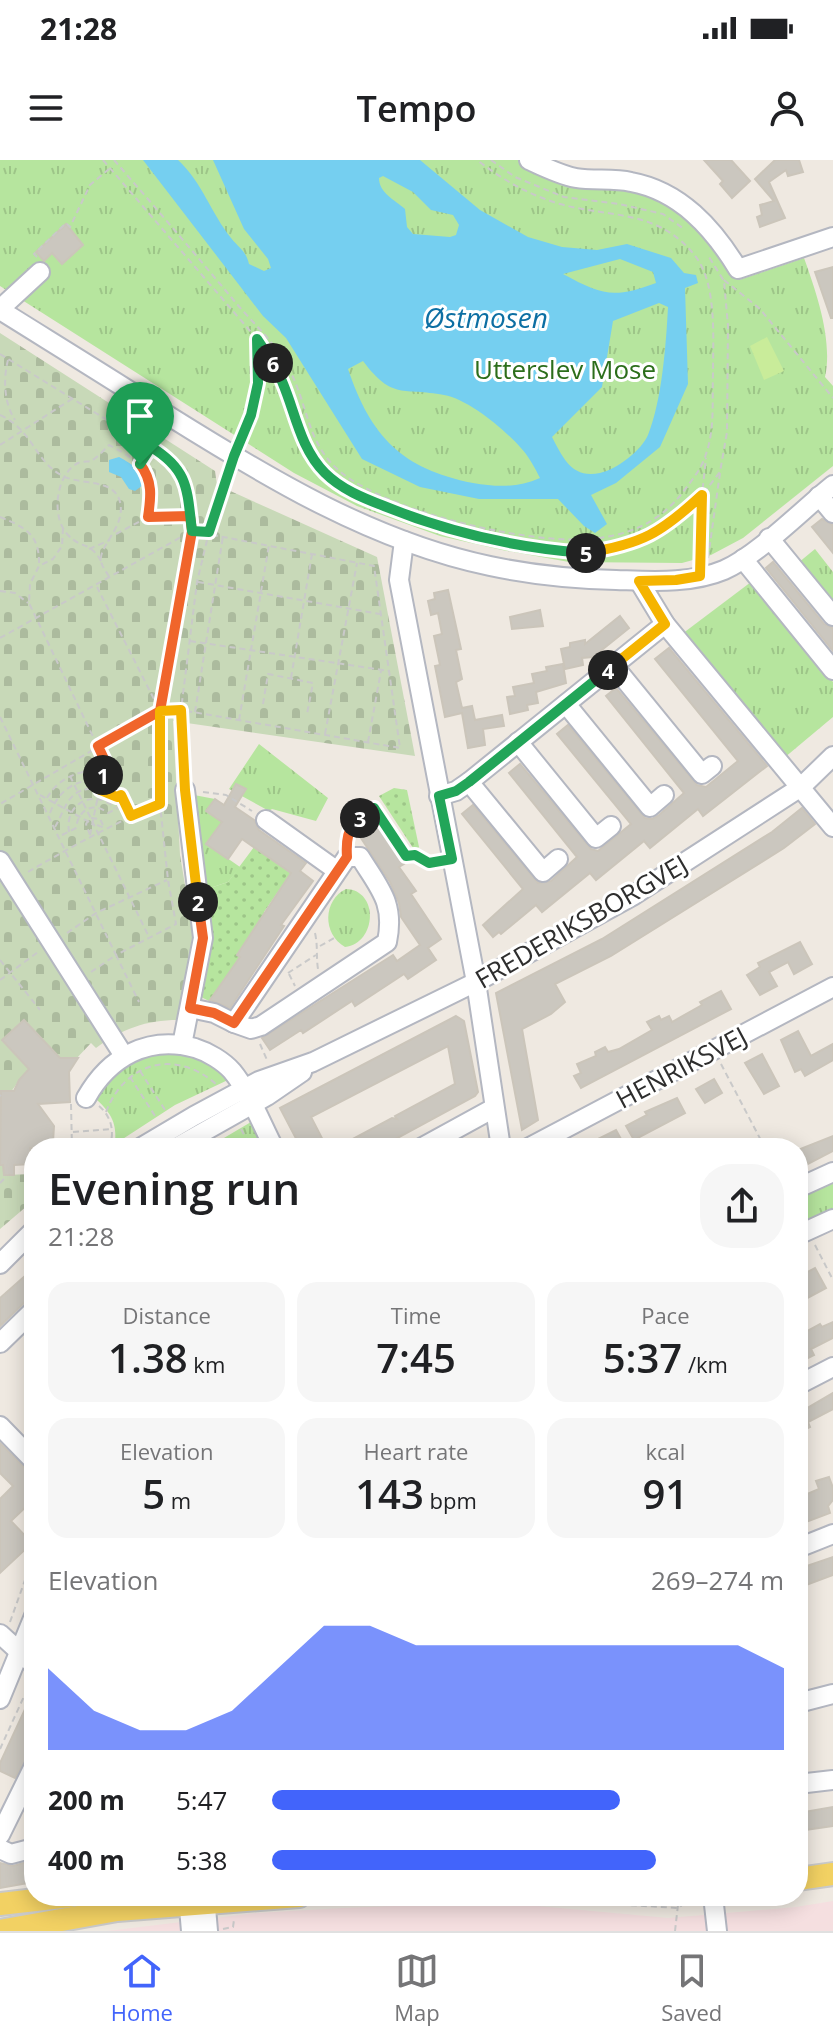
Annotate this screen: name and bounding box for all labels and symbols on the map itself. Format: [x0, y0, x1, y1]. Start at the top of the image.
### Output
water label: Østmosen [424, 298, 548, 336]
pin: 6 [253, 343, 293, 383]
park label: Utterslev Mose [474, 351, 656, 387]
pin [106, 382, 174, 464]
pin: 5 [566, 533, 606, 573]
pin: 4 [588, 650, 628, 690]
pin: 1 [83, 755, 123, 795]
pin: 3 [340, 798, 380, 838]
street label: FREDERIKSBORGVEJ [468, 846, 694, 996]
pin: 2 [178, 882, 218, 922]
street label: HENRIKSVEJ [609, 1017, 753, 1117]

